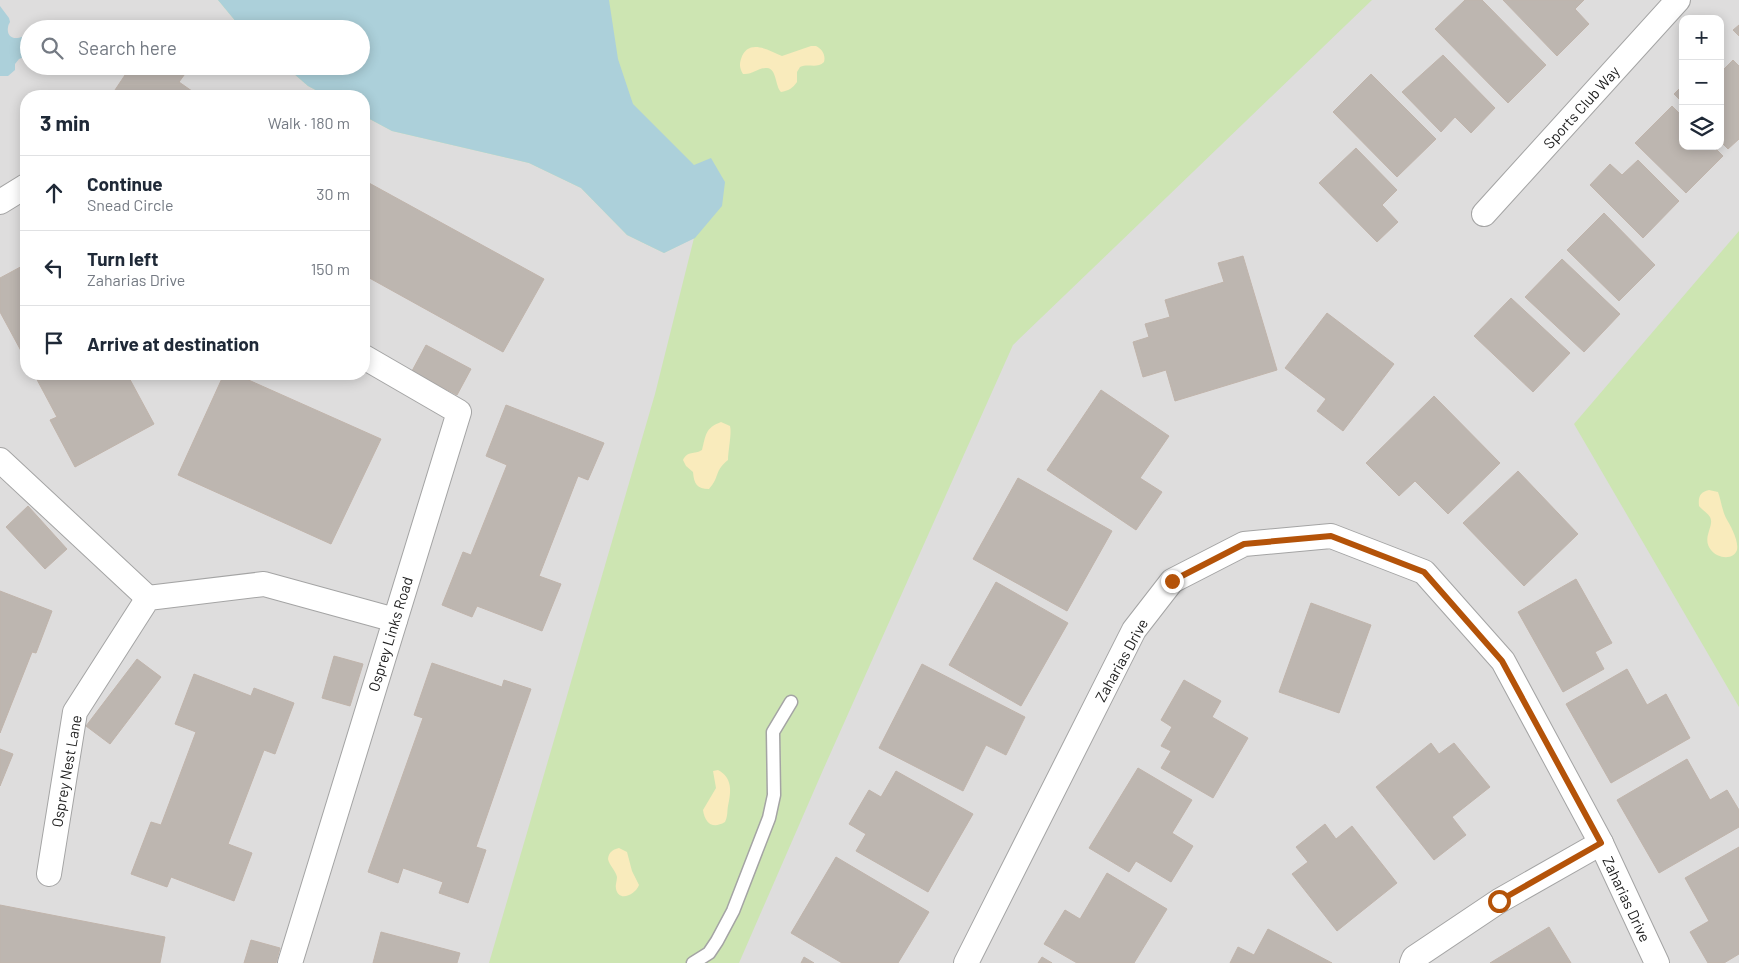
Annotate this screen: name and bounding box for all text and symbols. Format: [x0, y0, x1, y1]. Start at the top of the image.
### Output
map controls [1679, 15, 1724, 150]
button: + [1679, 15, 1724, 60]
search box [20, 20, 370, 75]
icon: search [38, 34, 66, 62]
text: Search here [78, 36, 177, 59]
button: − [1679, 60, 1724, 105]
street label: Sports Club Way [1539, 62, 1623, 152]
button: layers [1679, 105, 1724, 150]
text: 3 min [40, 110, 90, 135]
text: Walk · 180 m [268, 113, 350, 132]
text: Continue [87, 172, 163, 195]
icon: ahead [40, 179, 68, 207]
text: 30 m [316, 184, 350, 203]
text: Snead Circle [87, 195, 173, 214]
text: Turn left [87, 247, 158, 270]
icon: left [40, 254, 68, 282]
text: 150 m [311, 259, 350, 278]
text: Zaharias Drive [87, 270, 185, 289]
icon: arrive [40, 329, 68, 357]
text: Arrive at destination [87, 332, 259, 355]
route end [1161, 570, 1184, 593]
street label: Osprey Links Road [364, 574, 416, 694]
street label: Zaharias Drive [1091, 615, 1151, 705]
street label: Osprey Nest Lane [47, 713, 85, 829]
street label: Zaharias Drive [1599, 853, 1655, 945]
route start [1488, 890, 1511, 913]

